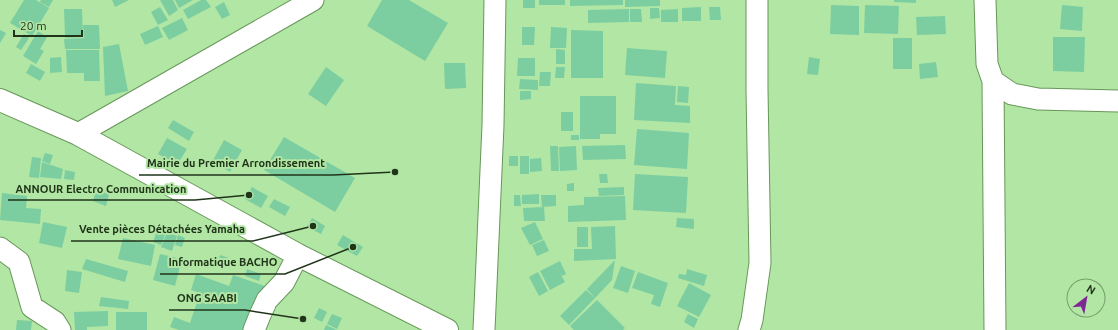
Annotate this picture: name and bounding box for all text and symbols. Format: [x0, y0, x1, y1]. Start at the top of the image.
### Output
scale bar [14, 12, 82, 38]
text: 20 m [20, 19, 47, 32]
callout: Mairie du Premier Arrondissement [139, 152, 333, 175]
text: Mairie du Premier Arrondissement [147, 157, 325, 169]
callout: ANNOUR Electro Communication [8, 177, 195, 200]
text: ANNOUR Electro Communication [16, 183, 186, 195]
callout: Vente pièces Détachées Yamaha [71, 218, 253, 241]
text: Vente pièces Détachées Yamaha [79, 223, 245, 235]
callout: Informatique BACHO [160, 251, 285, 274]
text: Informatique BACHO [169, 256, 278, 268]
north arrow [1066, 278, 1106, 318]
text: N [1085, 282, 1098, 297]
callout: ONG SAABI [169, 287, 245, 310]
text: ONG SAABI [177, 292, 237, 304]

